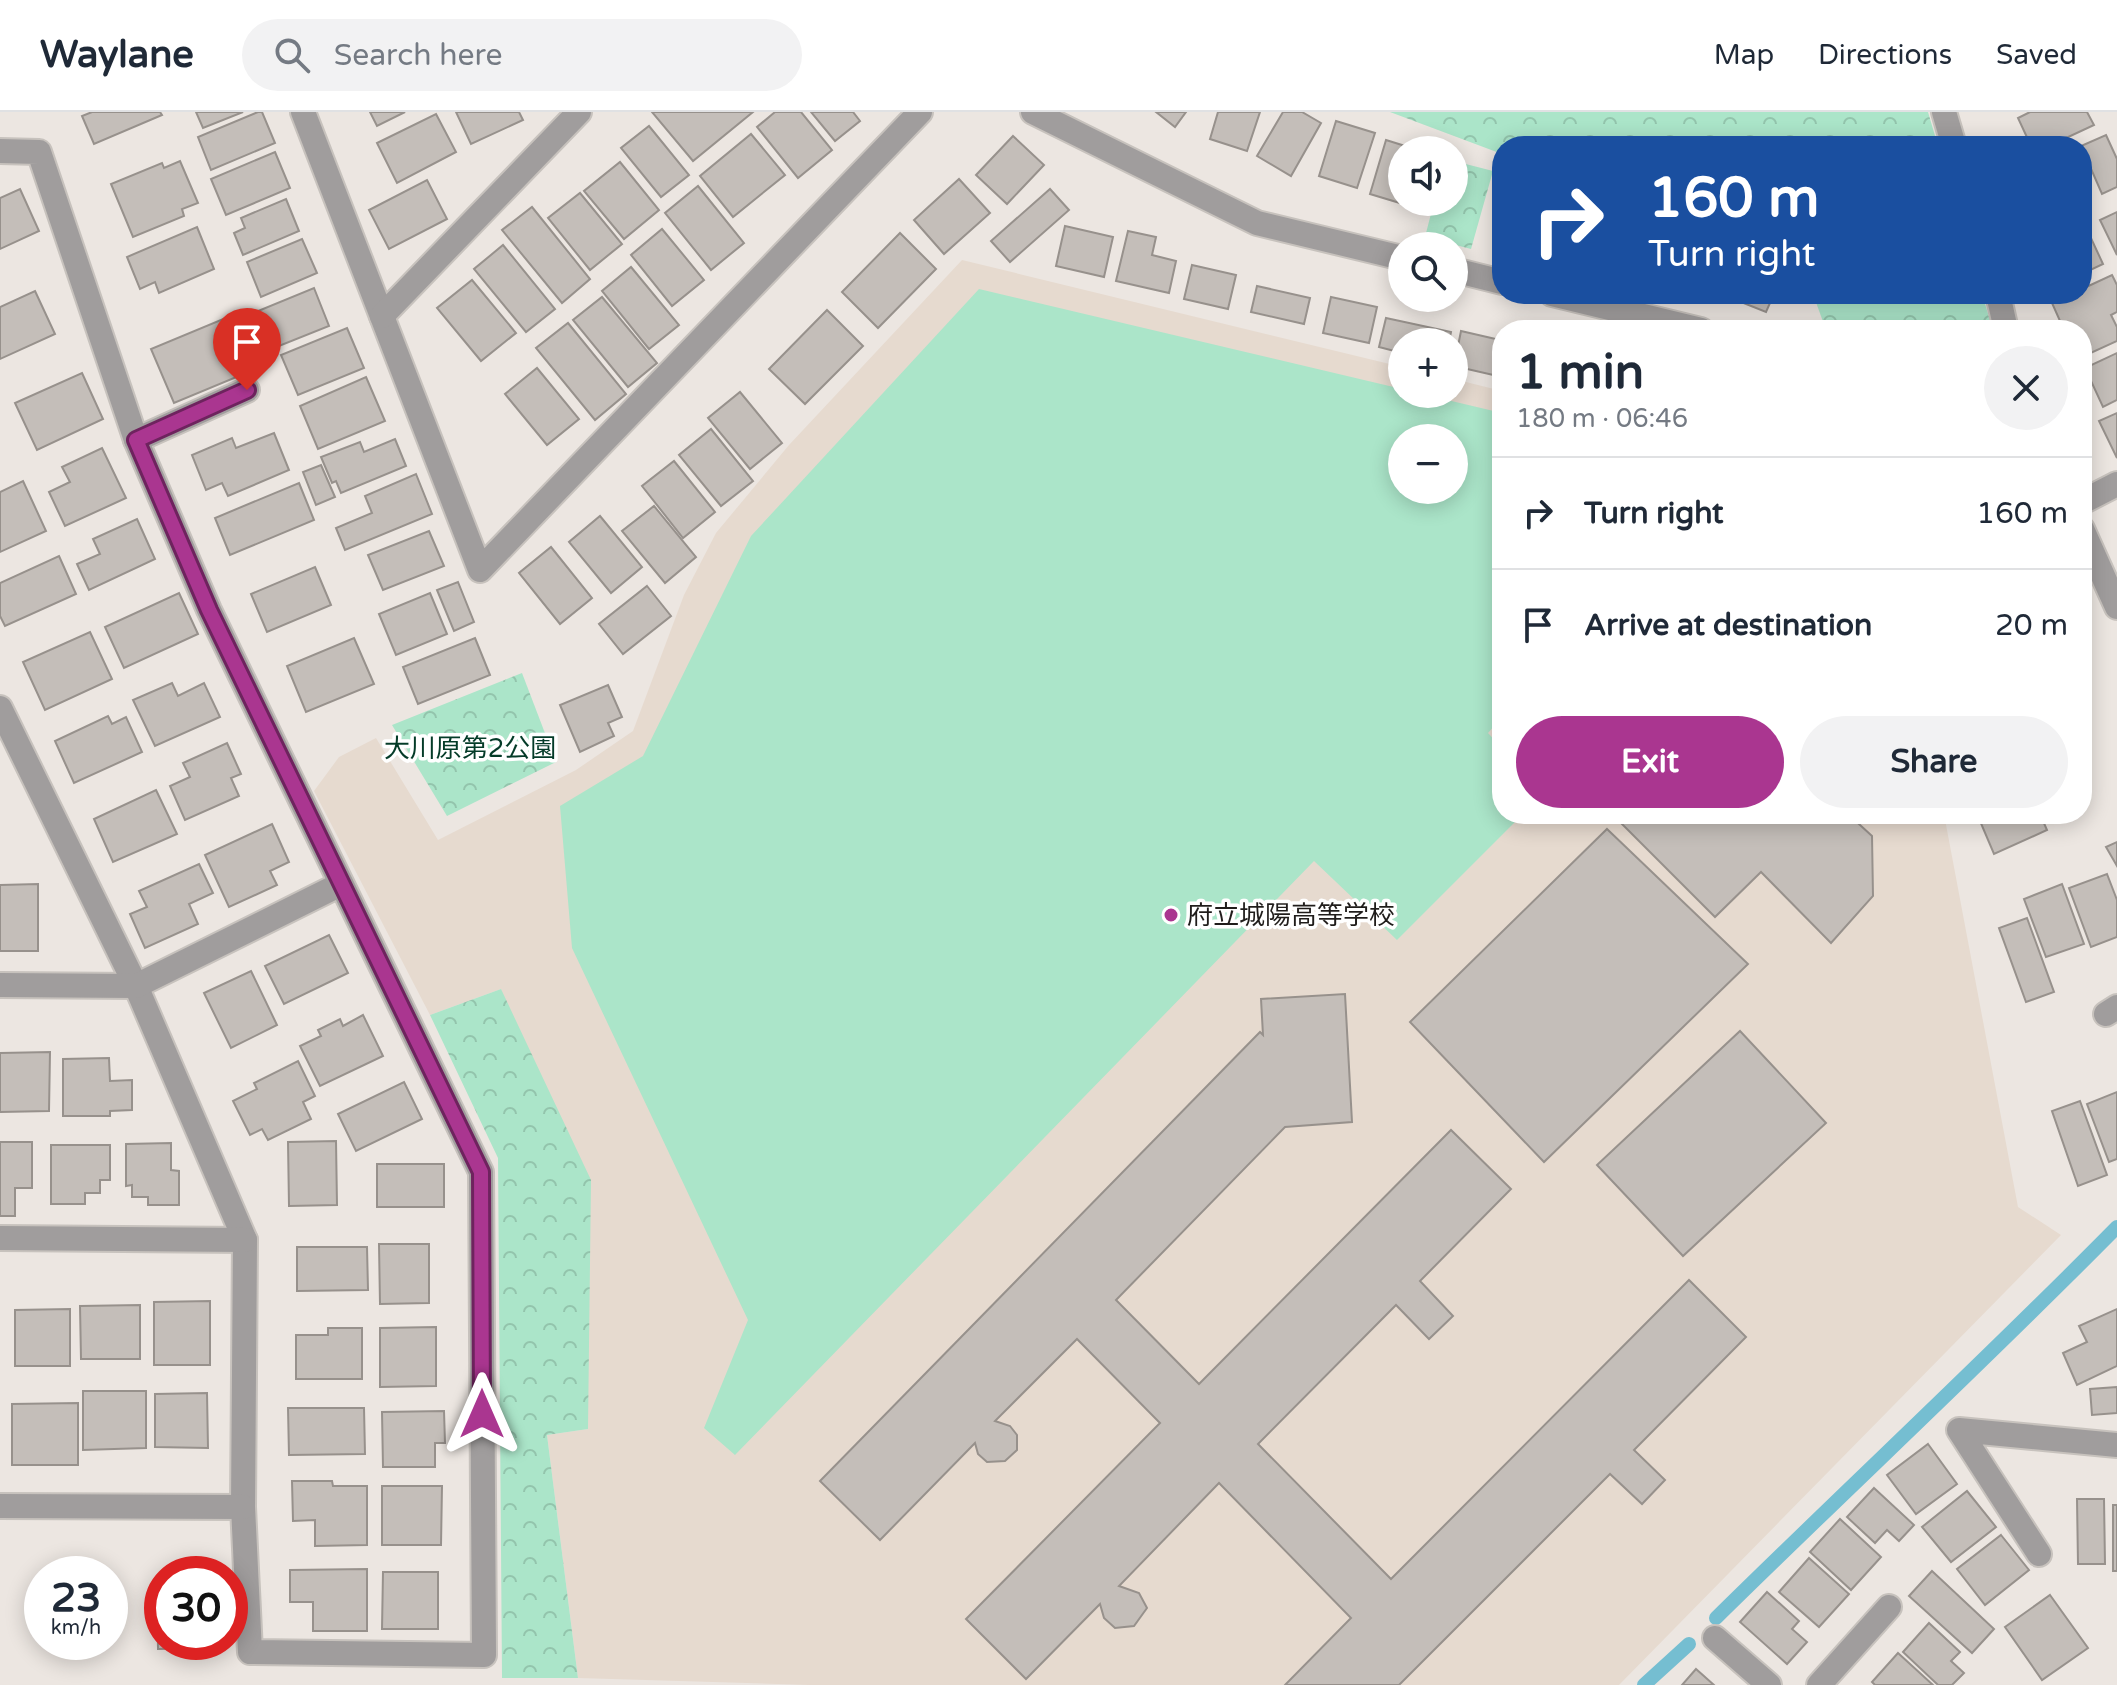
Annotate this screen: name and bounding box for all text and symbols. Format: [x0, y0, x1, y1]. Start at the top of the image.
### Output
search box [242, 19, 802, 91]
text: Waylane [40, 32, 194, 78]
icon: search [270, 33, 314, 77]
text: Search here [334, 37, 503, 74]
text: Map [1714, 38, 1774, 72]
text: Directions [1818, 38, 1952, 72]
text: Saved [1996, 38, 2077, 72]
map controls [1388, 136, 1468, 504]
button: sound [1388, 136, 1468, 216]
text: 160 m [1648, 165, 1819, 232]
icon: right [1516, 168, 1620, 272]
button: search [1388, 232, 1468, 312]
text: Turn right [1648, 233, 1815, 276]
pin [213, 308, 281, 390]
icon: arrive [225, 320, 269, 364]
button: + [1388, 328, 1468, 408]
text: 1 min [1516, 344, 1644, 402]
button: close [1984, 346, 2068, 430]
text: 180 m · 06:46 [1516, 403, 1688, 434]
button: − [1388, 424, 1468, 504]
icon: right [1516, 491, 1560, 535]
text: Turn right [1584, 495, 1724, 532]
text: 160 m [1976, 495, 2068, 532]
icon: arrive [1516, 603, 1560, 647]
text: Arrive at destination [1584, 607, 1872, 644]
text: 20 m [1995, 607, 2068, 644]
button: Exit [1516, 716, 1784, 808]
button: Share [1800, 716, 2068, 808]
park label: 大川原第2公園 [384, 733, 556, 764]
place label: 府立城陽高等学校 [1187, 900, 1395, 931]
marker: 府立城陽高等学校 [1162, 906, 1180, 924]
position arrow [440, 1372, 524, 1456]
speed limit sign: 30 [144, 1556, 248, 1660]
text: 23 [51, 1574, 101, 1622]
text: km/h [51, 1616, 101, 1640]

